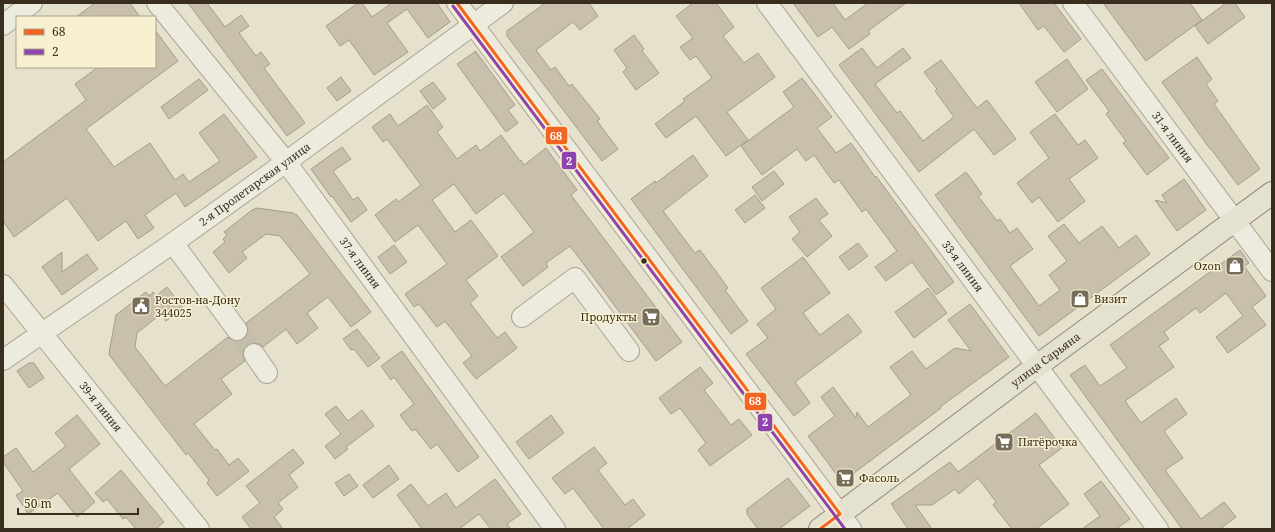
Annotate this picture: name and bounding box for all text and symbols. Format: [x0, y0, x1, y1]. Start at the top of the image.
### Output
legend [16, 16, 156, 68]
text: 68 [52, 23, 66, 40]
text: 2 [52, 43, 59, 60]
street label: 31-я линия [1149, 108, 1197, 165]
line badge: 68 [545, 126, 568, 145]
text: 68 [550, 128, 562, 143]
street label: 2-я Пролетарская улица [196, 139, 313, 229]
line badge: 2 [561, 151, 577, 170]
text: 2 [566, 153, 572, 168]
street label: 37-я линия [337, 234, 384, 291]
street label: 33-я линия [939, 237, 987, 295]
shop icon: Ozon [1224, 255, 1246, 277]
unlabelled marker [639, 256, 649, 266]
place label: Ozon [1194, 258, 1221, 273]
shop icon: Визит [1069, 288, 1091, 310]
place label: Визит [1094, 291, 1127, 306]
place label: Ростов-на-Дону 344025 [155, 292, 241, 320]
public building icon: Ростов-на-Дону 344025 [130, 295, 152, 317]
supermarket icon: Продукты [640, 306, 662, 328]
place label: Продукты [581, 309, 637, 324]
street label: улица Сарьяна [1008, 329, 1083, 390]
street label: 39-я линия [76, 378, 126, 434]
line badge: 68 [744, 392, 767, 411]
text: 68 [749, 393, 761, 408]
line badge: 2 [757, 413, 773, 432]
text: 2 [762, 414, 768, 429]
supermarket icon: Пятёрочка [993, 431, 1015, 453]
place label: Пятёрочка [1018, 434, 1078, 449]
supermarket icon: Фасоль [834, 467, 856, 489]
place label: Фасоль [859, 470, 899, 485]
scale bar [18, 490, 138, 516]
text: 50 m [24, 495, 52, 512]

